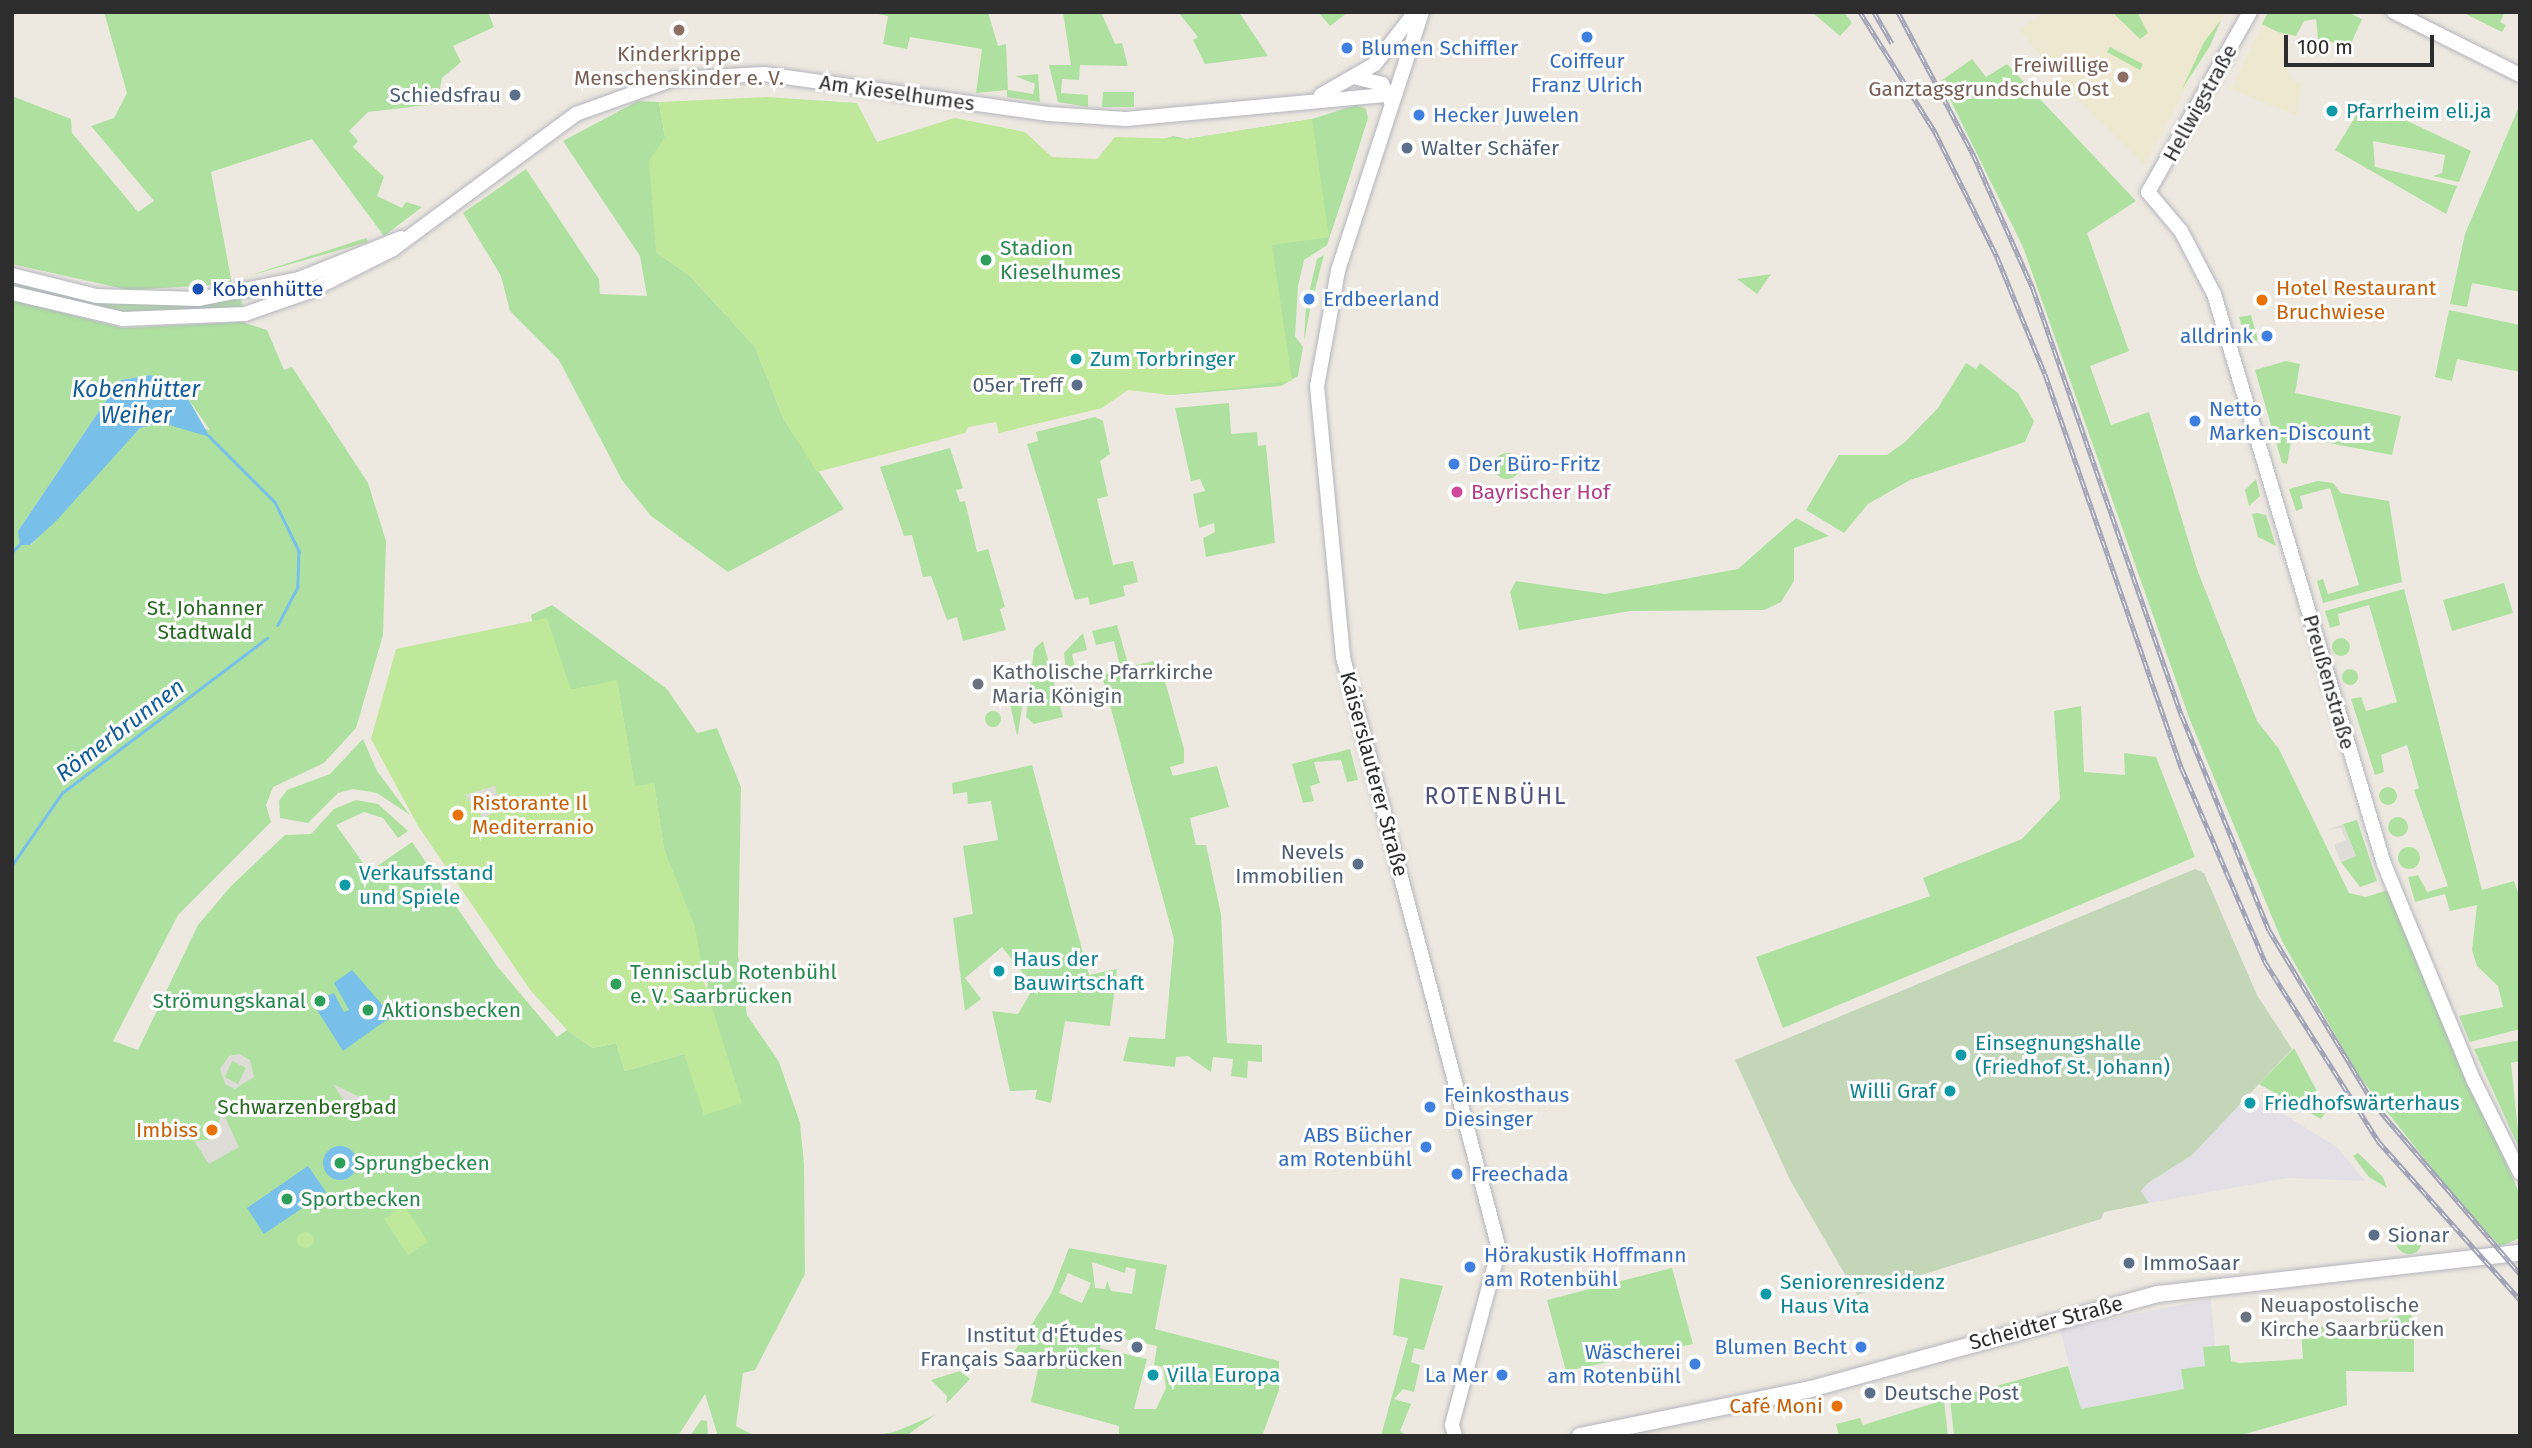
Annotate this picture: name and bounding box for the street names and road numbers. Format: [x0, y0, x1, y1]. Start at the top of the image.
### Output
street label: Hellwigstraße [2158, 40, 2242, 166]
street label: Am Kieselhumes [818, 70, 976, 116]
street label: Preußenstraße [2298, 612, 2360, 752]
street label: Kaiserslauterer Straße [1335, 669, 1413, 879]
street label: Scheidter Straße [1967, 1290, 2125, 1356]

